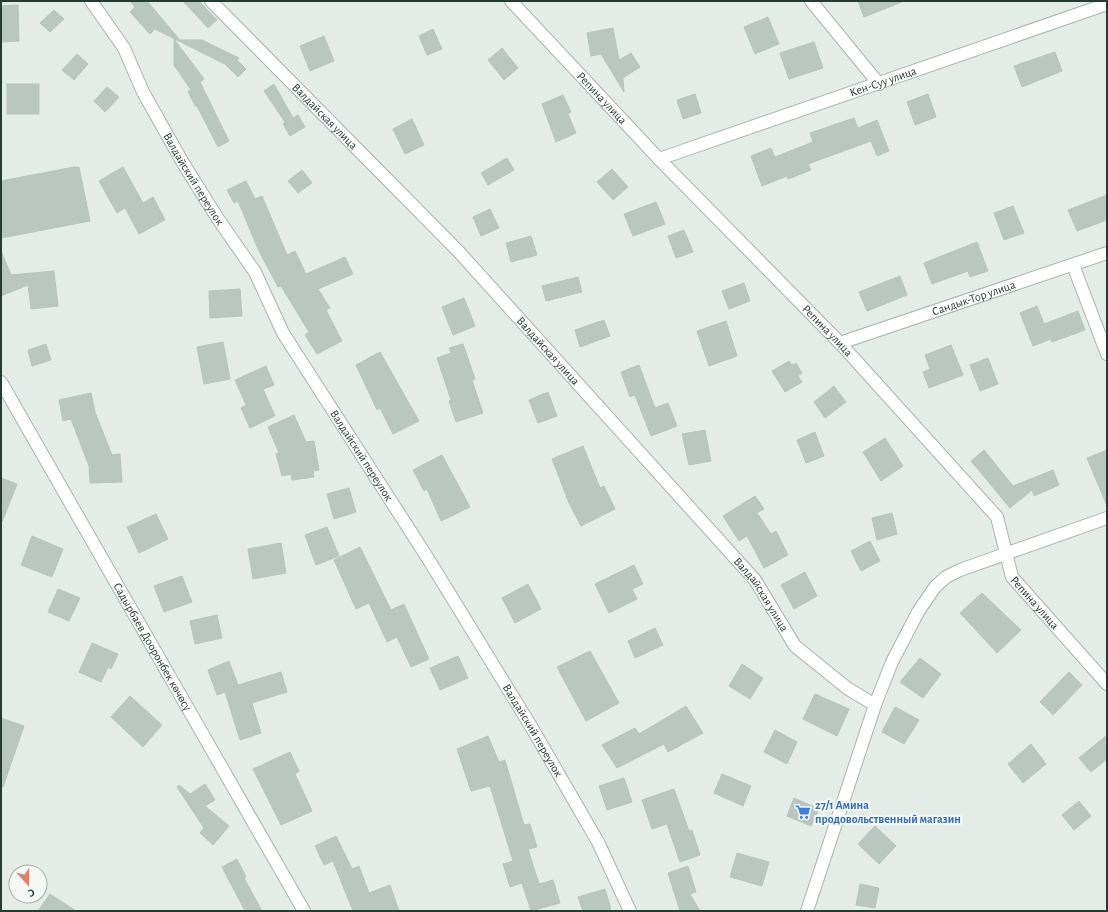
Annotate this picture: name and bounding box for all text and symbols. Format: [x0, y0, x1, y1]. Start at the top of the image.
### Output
street label: Кен-Суу улица [848, 64, 918, 99]
street label: Репина улица [575, 70, 629, 127]
street label: Валдайская улица [290, 81, 360, 152]
street label: Валдайский переулок [161, 131, 227, 228]
street label: Сандык-Тор улица [930, 278, 1017, 318]
street label: Репина улица [800, 303, 855, 359]
street label: Валдайская улица [515, 314, 582, 388]
street label: Валдайский переулок [328, 408, 395, 503]
street label: Валдайская улица [732, 555, 791, 634]
street label: Репина улица [1008, 574, 1062, 632]
street label: Садырбаев Дооронбек көчөсү [111, 581, 194, 713]
street label: Валдайский переулок [501, 682, 565, 779]
place label: 27/1 Амина продовольственный магазин [815, 799, 961, 825]
supermarket icon: 27/1 Амина продовольственный магазин [794, 803, 812, 821]
north arrow [8, 864, 48, 904]
text: С [27, 887, 36, 899]

